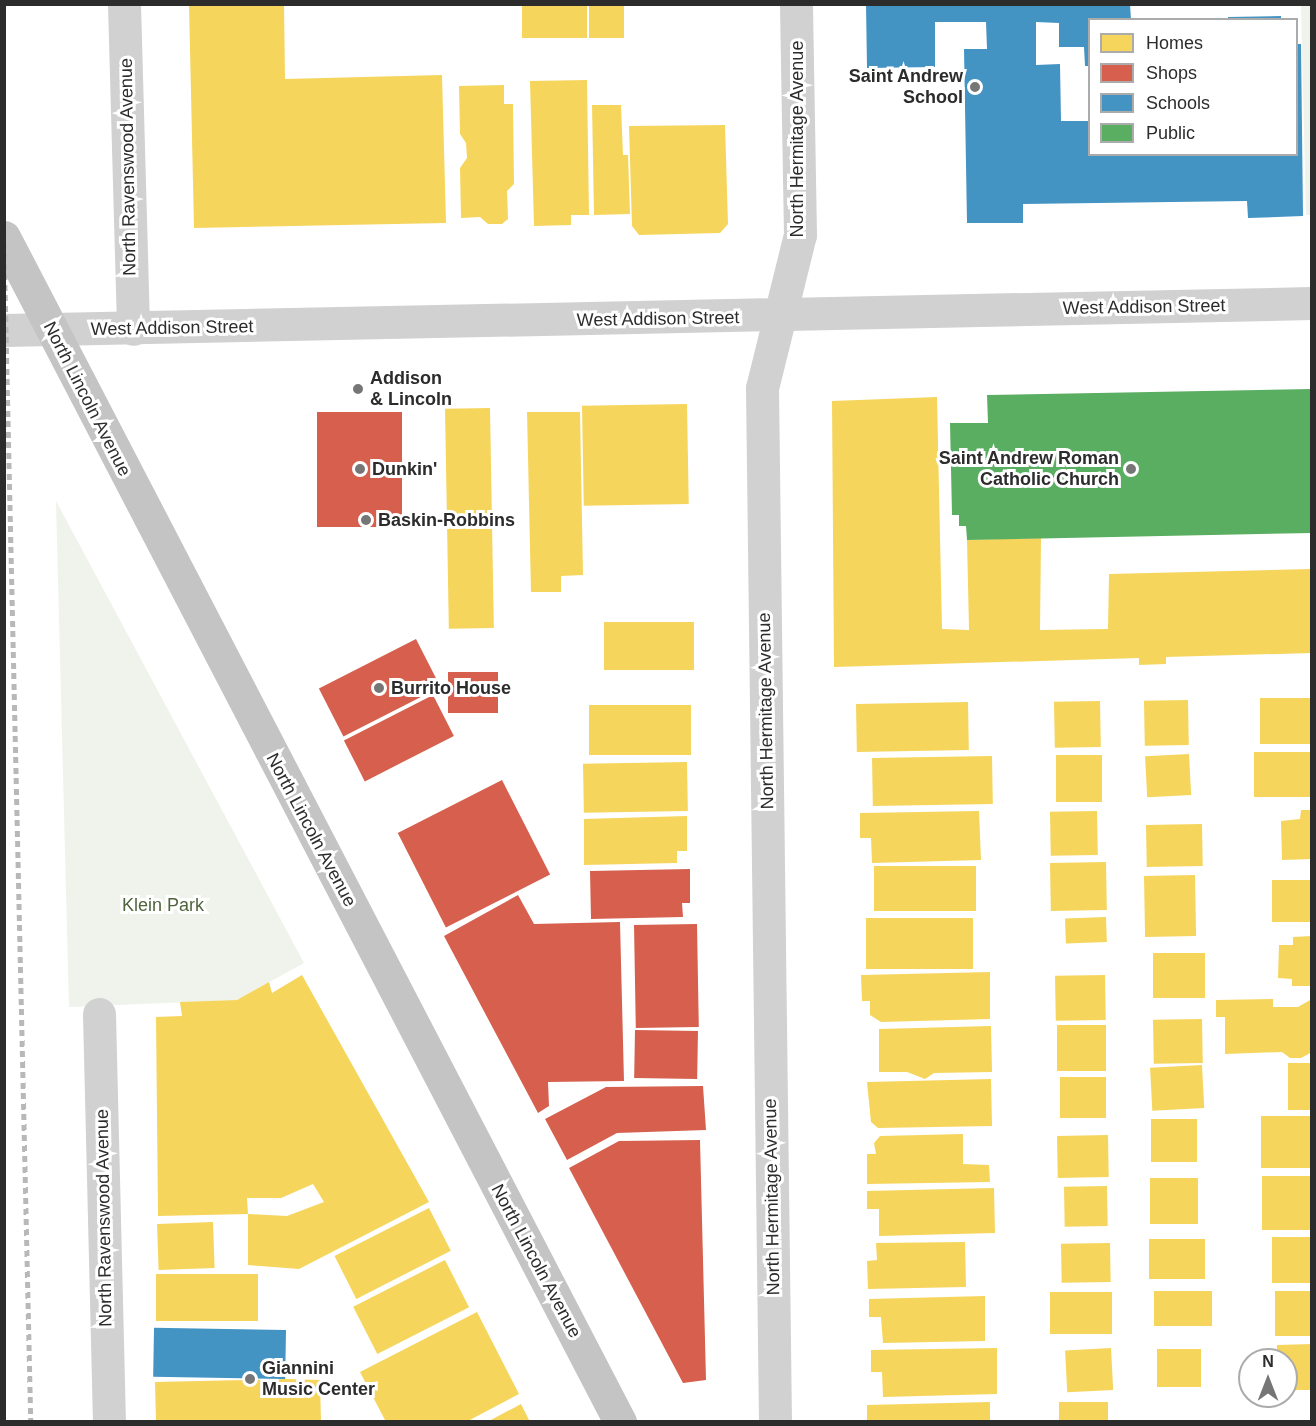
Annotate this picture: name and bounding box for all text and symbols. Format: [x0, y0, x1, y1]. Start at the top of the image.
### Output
legend [1088, 18, 1298, 156]
text: Homes [1146, 33, 1203, 53]
street label: North Hermitage Avenue [786, 40, 808, 238]
street label: North Ravenswood Avenue [115, 57, 141, 277]
text: Shops [1146, 63, 1197, 83]
place label: Saint Andrew School [848, 66, 963, 109]
marker: Saint Andrew School [968, 80, 982, 94]
text: Schools [1146, 93, 1210, 113]
text: Public [1146, 123, 1195, 143]
street label: West Addison Street [1062, 295, 1226, 319]
street label: West Addison Street [576, 307, 740, 331]
street label: West Addison Street [90, 316, 254, 340]
street label: North Lincoln Avenue [38, 318, 136, 480]
place label: Addison & Lincoln [370, 368, 452, 410]
marker: Addison & Lincoln [351, 382, 365, 396]
place label: Saint Andrew Roman Catholic Church [938, 448, 1119, 490]
place label: Dunkin' [372, 458, 437, 480]
marker: Dunkin' [353, 462, 367, 476]
marker: Saint Andrew Roman Catholic Church [1124, 462, 1138, 476]
place label: Baskin-Robbins [378, 509, 515, 531]
marker: Baskin-Robbins [359, 513, 373, 527]
street label: North Hermitage Avenue [753, 612, 779, 810]
place label: Burrito House [391, 677, 511, 699]
marker: Burrito House [372, 681, 386, 695]
street label: North Lincoln Avenue [261, 749, 361, 911]
park label: Klein Park [122, 894, 204, 916]
street label: North Hermitage Avenue [759, 1098, 785, 1296]
street label: North Ravenswood Avenue [91, 1108, 117, 1328]
street label: North Lincoln Avenue [486, 1180, 586, 1342]
north arrow [1238, 1348, 1298, 1408]
text: N [1262, 1353, 1274, 1370]
place label: Giannini Music Center [262, 1358, 375, 1400]
marker: Giannini Music Center [243, 1372, 257, 1386]

